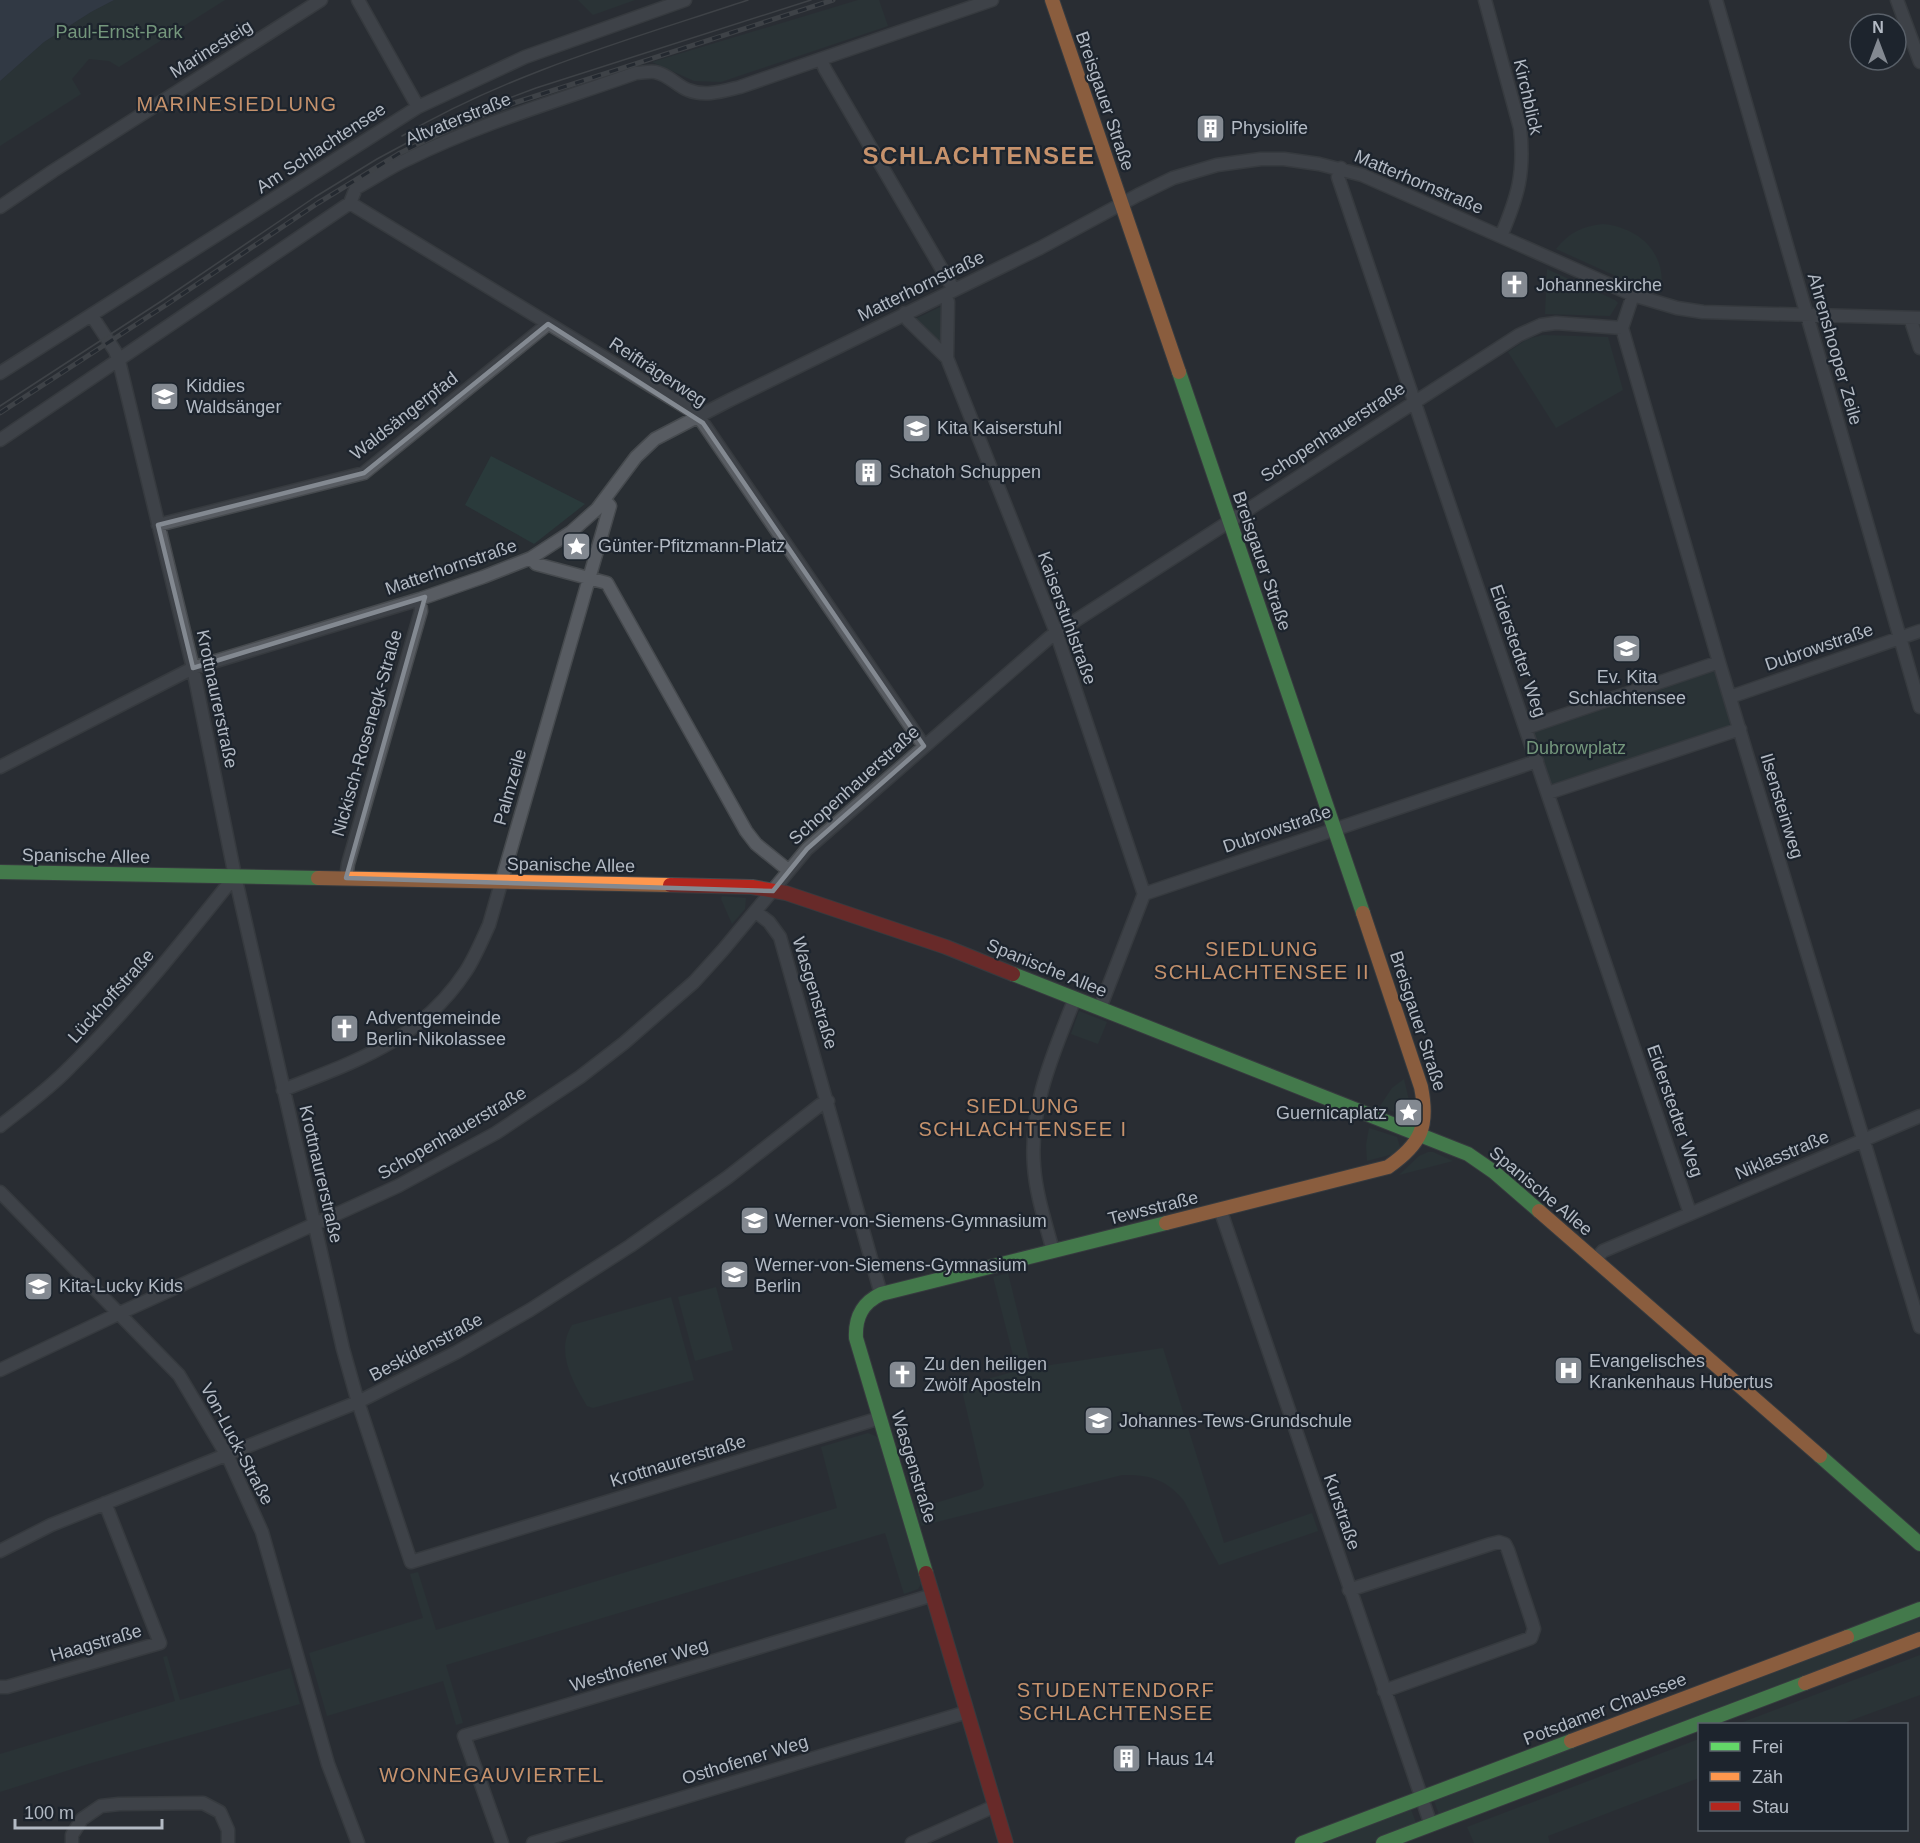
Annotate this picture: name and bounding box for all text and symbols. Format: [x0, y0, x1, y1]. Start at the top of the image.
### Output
north arrow [1848, 12, 1908, 72]
street label: Marinesteig [166, 16, 256, 82]
text: N [1872, 19, 1884, 36]
park label: Paul-Ernst-Park [55, 22, 184, 42]
street label: Breisgauer Straße [1072, 29, 1138, 173]
street label: Kirchblick [1510, 57, 1547, 138]
street label: Altvaterstraße [402, 89, 514, 149]
district label: MARINESIEDLUNG [136, 93, 338, 115]
street label: Am Schlachtensee [253, 99, 389, 197]
building icon: Physiolife [1194, 112, 1226, 144]
place label: Physiolife [1231, 118, 1308, 138]
district label: SCHLACHTENSEE [863, 142, 1095, 169]
street label: Matterhornstraße [1352, 146, 1486, 218]
street label: Matterhornstraße [855, 247, 987, 325]
church icon: Johanneskirche [1499, 269, 1531, 301]
street label: Ahrenshooper Zeile [1804, 271, 1866, 427]
place label: Johanneskirche [1536, 275, 1662, 295]
street label: Reifträgerweg [606, 333, 710, 411]
street label: Waldsängerpfad [346, 368, 462, 464]
place label: Kiddies Waldsänger [186, 376, 281, 417]
street label: Schopenhauerstraße [1257, 378, 1409, 486]
school or university icon: Kiddies Waldsänger [149, 380, 181, 412]
school or university icon: Kita Kaiserstuhl [900, 412, 932, 444]
place label: Kita Kaiserstuhl [937, 418, 1062, 438]
building icon: Schatoh Schuppen [852, 456, 884, 488]
place label: Schatoh Schuppen [889, 462, 1041, 482]
street label: Breisgauer Straße [1229, 489, 1295, 633]
place icon: Günter-Pfitzmann-Platz [561, 530, 593, 562]
street label: Matterhornstraße [382, 535, 520, 599]
place label: Günter-Pfitzmann-Platz [598, 536, 785, 556]
street label: Kaiserstuhlstraße [1034, 549, 1100, 687]
street label: Eiderstedter Weg [1486, 582, 1550, 720]
street label: Dubrowstraße [1762, 619, 1876, 675]
street label: Nickisch-Rosenegk-Straße [328, 627, 406, 839]
street label: Krottnaurerstraße [193, 628, 241, 770]
school or university icon: Ev. Kita Schlachtensee [1611, 632, 1643, 664]
place label: Ev. Kita Schlachtensee [1568, 667, 1686, 708]
street label: Schopenhauerstraße [785, 721, 923, 849]
park label: Dubrowplatz [1526, 738, 1626, 758]
street label: Palmzeile [490, 747, 530, 827]
street label: Ilsensteinweg [1756, 751, 1808, 861]
street label: Dubrowstraße [1220, 801, 1334, 857]
street label: Spanische Allee [22, 845, 150, 867]
street label: Spanische Allee [507, 854, 635, 876]
street label: Wasgenstraße [788, 934, 842, 1052]
street label: Spanische Allee [984, 935, 1110, 1001]
district label: SIEDLUNG SCHLACHTENSEE II [1154, 938, 1370, 983]
street label: Lückhoffstraße [64, 945, 158, 1047]
street label: Breisgauer Straße [1386, 948, 1450, 1094]
place label: Adventgemeinde Berlin-Nikolassee [366, 1008, 506, 1049]
church icon: Adventgemeinde Berlin-Nikolassee [329, 1012, 361, 1044]
street label: Eiderstedter Weg [1643, 1042, 1707, 1180]
street label: Schopenhauerstraße [374, 1082, 530, 1184]
district label: SIEDLUNG SCHLACHTENSEE I [918, 1095, 1128, 1140]
place icon: Guernicaplatz [1392, 1097, 1424, 1129]
street label: Krottnaurerstraße [295, 1103, 347, 1245]
place label: Guernicaplatz [1276, 1103, 1387, 1123]
street label: Niklasstraße [1732, 1126, 1832, 1184]
street label: Spanische Allee [1486, 1142, 1596, 1240]
street label: Tewsstraße [1106, 1187, 1200, 1229]
school or university icon: Werner-von-Siemens-Gymnasium [738, 1205, 770, 1237]
place label: Werner-von-Siemens-Gymnasium [775, 1211, 1047, 1231]
place label: Werner-von-Siemens-Gymnasium Berlin [755, 1255, 1027, 1296]
school or university icon: Werner-von-Siemens-Gymnasium Berlin [718, 1259, 750, 1291]
school or university icon: Kita-Lucky Kids [22, 1270, 54, 1302]
place label: Kita-Lucky Kids [59, 1276, 183, 1296]
street label: Beskidenstraße [366, 1309, 486, 1385]
place label: Evangelisches Krankenhaus Hubertus [1589, 1351, 1773, 1392]
place label: Zu den heiligen Zwölf Aposteln [924, 1354, 1047, 1395]
hospital icon: Evangelisches Krankenhaus Hubertus [1552, 1355, 1584, 1387]
church icon: Zu den heiligen Zwölf Aposteln [887, 1358, 919, 1390]
street label: Von-Luck-Straße [196, 1380, 278, 1508]
school or university icon: Johannes-Tews-Grundschule [1082, 1405, 1114, 1437]
street label: Wasgenstraße [887, 1408, 941, 1526]
place label: Johannes-Tews-Grundschule [1119, 1411, 1352, 1431]
street label: Krottnaurerstraße [608, 1431, 748, 1491]
street label: Kurstraße [1320, 1471, 1364, 1553]
street label: Haagstraße [48, 1620, 144, 1666]
street label: Westhofener Weg [567, 1634, 711, 1696]
street label: Potsdamer Chaussee [1521, 1669, 1689, 1749]
district label: STUDENTENDORF SCHLACHTENSEE [1017, 1679, 1215, 1724]
legend [1698, 1723, 1908, 1831]
street label: Osthofener Weg [680, 1731, 810, 1789]
text: Frei [1752, 1737, 1783, 1757]
building icon: Haus 14 [1110, 1743, 1142, 1775]
place label: Haus 14 [1147, 1749, 1214, 1769]
district label: WONNEGAUVIERTEL [379, 1764, 605, 1786]
text: Zäh [1752, 1767, 1783, 1787]
scale bar [15, 1792, 162, 1830]
text: Stau [1752, 1797, 1789, 1817]
text: 100 m [24, 1803, 74, 1823]

